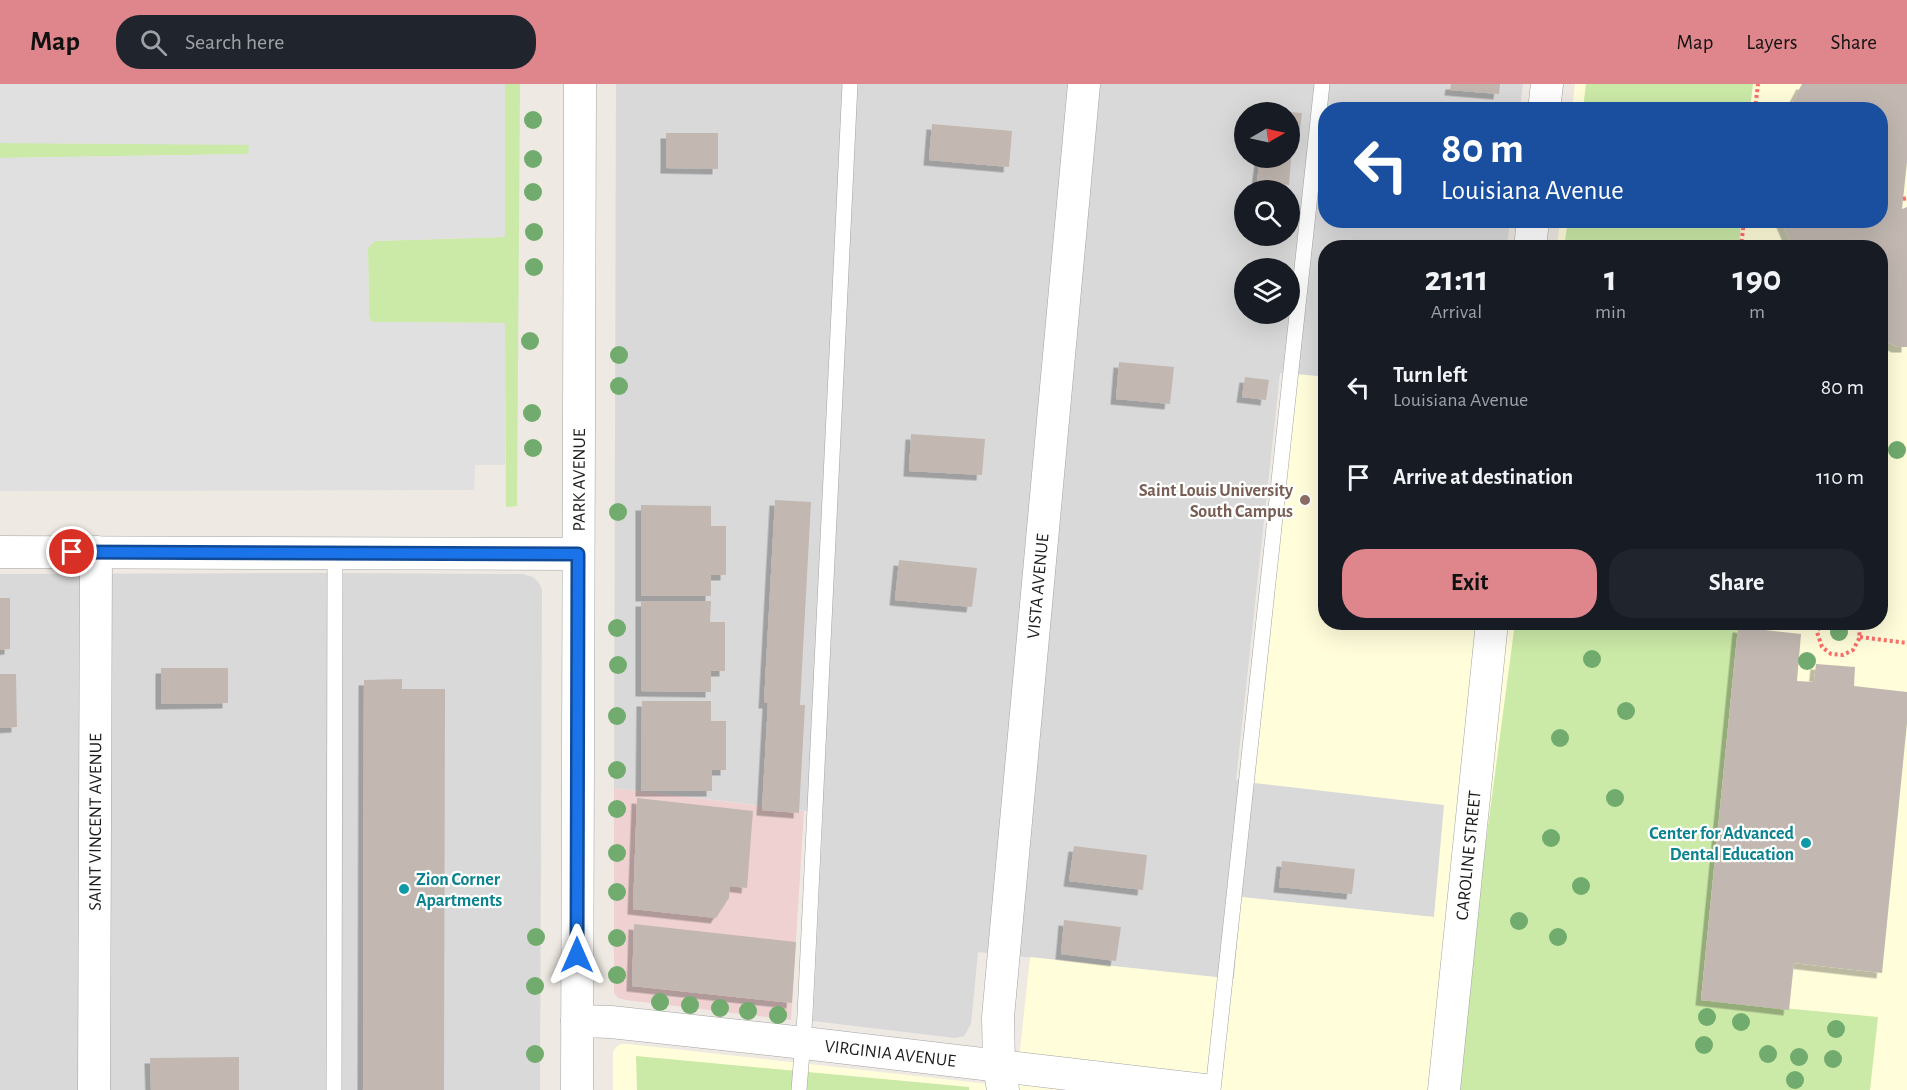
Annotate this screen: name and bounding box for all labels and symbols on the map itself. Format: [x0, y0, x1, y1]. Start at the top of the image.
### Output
north arrow [1234, 102, 1300, 168]
street label: PARK AVENUE [571, 428, 589, 531]
place label: Saint Louis University South Campus [1139, 482, 1294, 521]
marker: Saint Louis University South Campus [1298, 493, 1312, 507]
pin [46, 526, 97, 577]
street label: VISTA AVENUE [1025, 533, 1053, 640]
street label: SAINT VINCENT AVENUE [87, 733, 105, 911]
street label: CAROLINE STREET [1453, 789, 1485, 921]
place label: Center for Advanced Dental Education [1649, 825, 1795, 864]
marker: Center for Advanced Dental Education [1799, 836, 1813, 850]
place label: Zion Corner Apartments [416, 871, 502, 910]
marker: Zion Corner Apartments [397, 882, 411, 896]
position arrow [545, 923, 609, 987]
street label: VIRGINIA AVENUE [823, 1037, 957, 1071]

